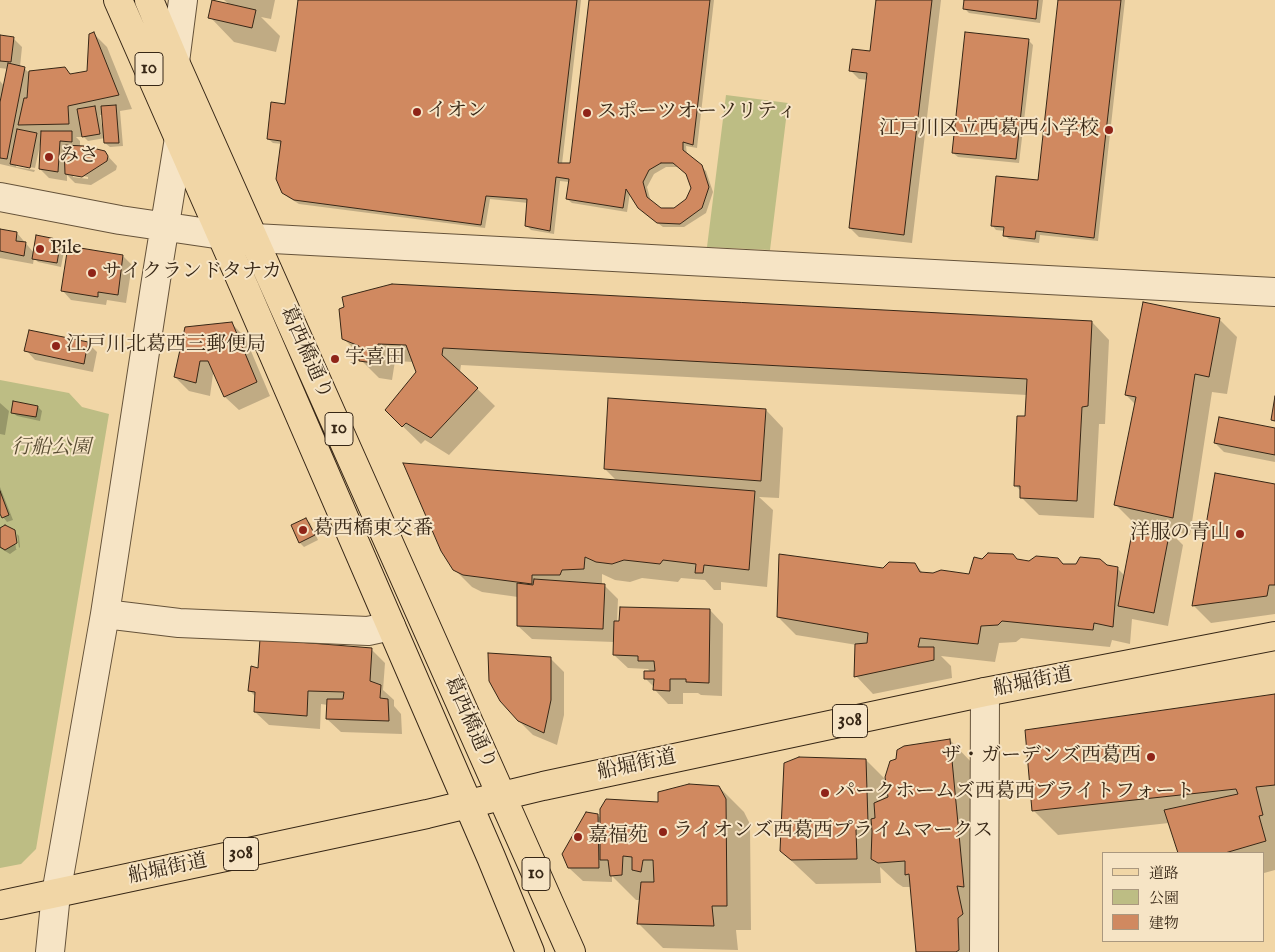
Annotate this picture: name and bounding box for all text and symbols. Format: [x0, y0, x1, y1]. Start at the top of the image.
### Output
road number: 10 [135, 52, 163, 86]
place label: イオン [427, 100, 487, 124]
place label: スポーツオーソリティ [597, 101, 797, 125]
marker: イオン [411, 106, 423, 118]
marker: スポーツオーソリティ [581, 107, 593, 119]
place label: 江戸川区立西葛西小学校 [879, 118, 1099, 142]
marker: 江戸川区立西葛西小学校 [1103, 124, 1115, 136]
place label: みさ [59, 145, 99, 169]
marker: みさ [43, 151, 55, 163]
place label: Pile [50, 237, 81, 261]
marker: Pile [34, 243, 46, 255]
place label: サイクランドタナカ [102, 261, 282, 285]
marker: サイクランドタナカ [86, 267, 98, 279]
street label: 葛西橋通り [274, 302, 336, 404]
place label: 江戸川北葛西三郵便局 [66, 334, 266, 358]
marker: 江戸川北葛西三郵便局 [50, 340, 62, 352]
place label: 宇喜田 [345, 347, 405, 371]
marker: 宇喜田 [329, 353, 341, 365]
road number: 10 [325, 412, 353, 446]
park label: 行船公園 [11, 437, 91, 461]
place label: 葛西橋東交番 [313, 518, 433, 542]
place label: 洋服の青山 [1130, 522, 1230, 546]
marker: 葛西橋東交番 [297, 524, 309, 536]
marker: 洋服の青山 [1234, 528, 1246, 540]
street label: 船堀街道 [991, 664, 1075, 702]
street label: 葛西橋通り [438, 672, 500, 774]
road number: 308 [832, 704, 868, 738]
place label: ザ・ガーデンズ西葛西 [941, 745, 1141, 769]
street label: 船堀街道 [595, 746, 679, 786]
marker: ザ・ガーデンズ西葛西 [1145, 751, 1157, 763]
place label: パークホームズ西葛西ブライトフォート [835, 781, 1195, 805]
marker: パークホームズ西葛西ブライトフォート [819, 787, 831, 799]
place label: ライオンズ西葛西プライムマークス [673, 820, 993, 844]
place label: 嘉福苑 [588, 825, 648, 849]
marker: ライオンズ西葛西プライムマークス [657, 826, 669, 838]
marker: 嘉福苑 [572, 831, 584, 843]
road number: 308 [224, 838, 258, 871]
street label: 船堀街道 [126, 850, 210, 890]
legend [1102, 852, 1265, 942]
road number: 10 [522, 858, 550, 891]
text: 道路 [1149, 864, 1179, 883]
text: 公園 [1149, 889, 1179, 908]
text: 建物 [1149, 914, 1179, 933]

